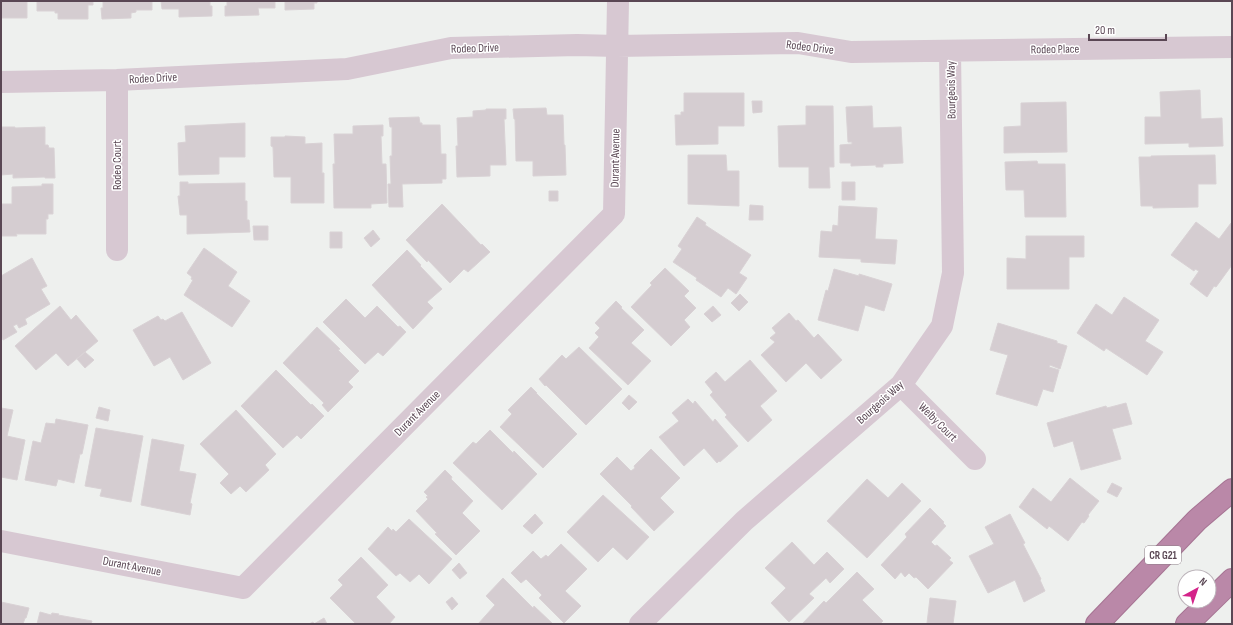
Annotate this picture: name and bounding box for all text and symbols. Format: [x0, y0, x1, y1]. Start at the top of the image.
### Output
scale bar [1089, 16, 1166, 42]
text: 20 m [1095, 23, 1115, 38]
street label: Rodeo Drive [785, 37, 835, 58]
street label: Rodeo Drive [451, 40, 499, 57]
street label: Rodeo Place [1031, 42, 1080, 57]
street label: Bourgeois Way [943, 60, 960, 119]
street label: Rodeo Drive [129, 70, 178, 87]
street label: Durant Avenue [607, 128, 624, 188]
street label: Rodeo Court [110, 140, 125, 190]
street label: Bourgeois Way [854, 377, 907, 427]
street label: Durant Avenue [391, 387, 444, 439]
street label: Welby Court [915, 400, 961, 445]
road number: CR G21 [1145, 546, 1181, 564]
street label: Durant Avenue [102, 554, 162, 580]
north arrow [1177, 569, 1217, 609]
text: N [1197, 575, 1210, 589]

